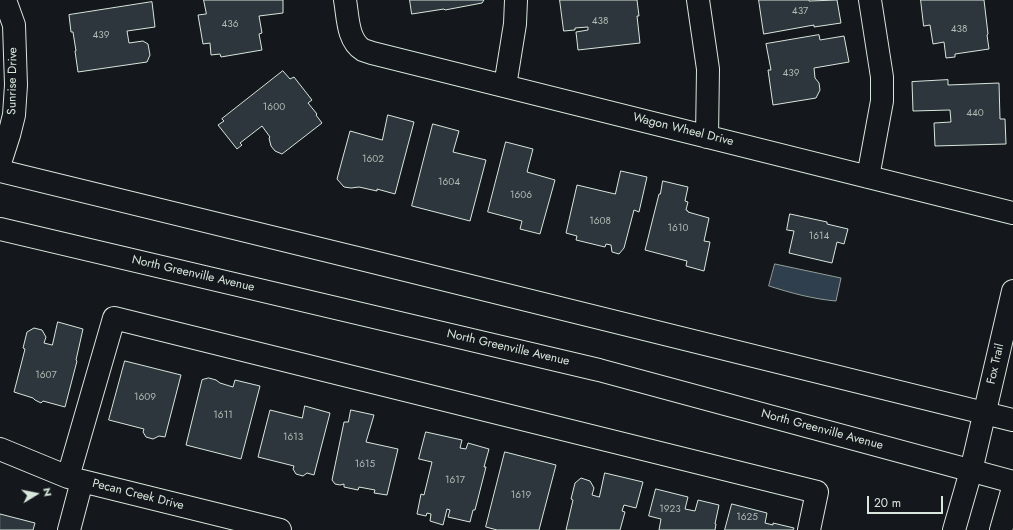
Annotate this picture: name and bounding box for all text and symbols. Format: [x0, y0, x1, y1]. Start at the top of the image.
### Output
house number: 437 [792, 6, 808, 18]
house number: 438 [592, 16, 608, 28]
house number: 436 [221, 19, 239, 31]
house number: 438 [951, 24, 967, 36]
house number: 439 [92, 30, 110, 42]
street label: Sunrise Drive [5, 47, 21, 115]
house number: 439 [782, 68, 800, 80]
house number: 1600 [263, 102, 285, 114]
house number: 440 [966, 108, 984, 120]
street label: Wagon Wheel Drive [631, 111, 735, 149]
house number: 1602 [362, 154, 384, 166]
house number: 1604 [438, 177, 460, 189]
house number: 1606 [510, 190, 532, 202]
house number: 1608 [589, 216, 611, 228]
house number: 1610 [668, 223, 688, 235]
house number: 1614 [809, 231, 829, 243]
street label: North Greenville Avenue [130, 253, 256, 295]
street label: North Greenville Avenue [445, 327, 571, 369]
street label: Fox Trail [984, 342, 1008, 386]
house number: 1607 [35, 370, 57, 382]
house number: 1609 [134, 392, 156, 404]
street label: North Greenville Avenue [759, 407, 885, 453]
house number: 1611 [213, 410, 233, 422]
house number: 1613 [283, 432, 303, 444]
house number: 1615 [355, 459, 375, 471]
north arrow [16, 474, 56, 514]
house number: 1617 [445, 475, 465, 487]
street label: Pecan Creek Drive [91, 477, 185, 513]
text: N [39, 486, 56, 498]
scale bar [869, 488, 945, 514]
house number: 1619 [511, 490, 531, 502]
text: 20 m [874, 494, 901, 512]
house number: 1923 [659, 504, 681, 516]
house number: 1625 [736, 512, 758, 524]

